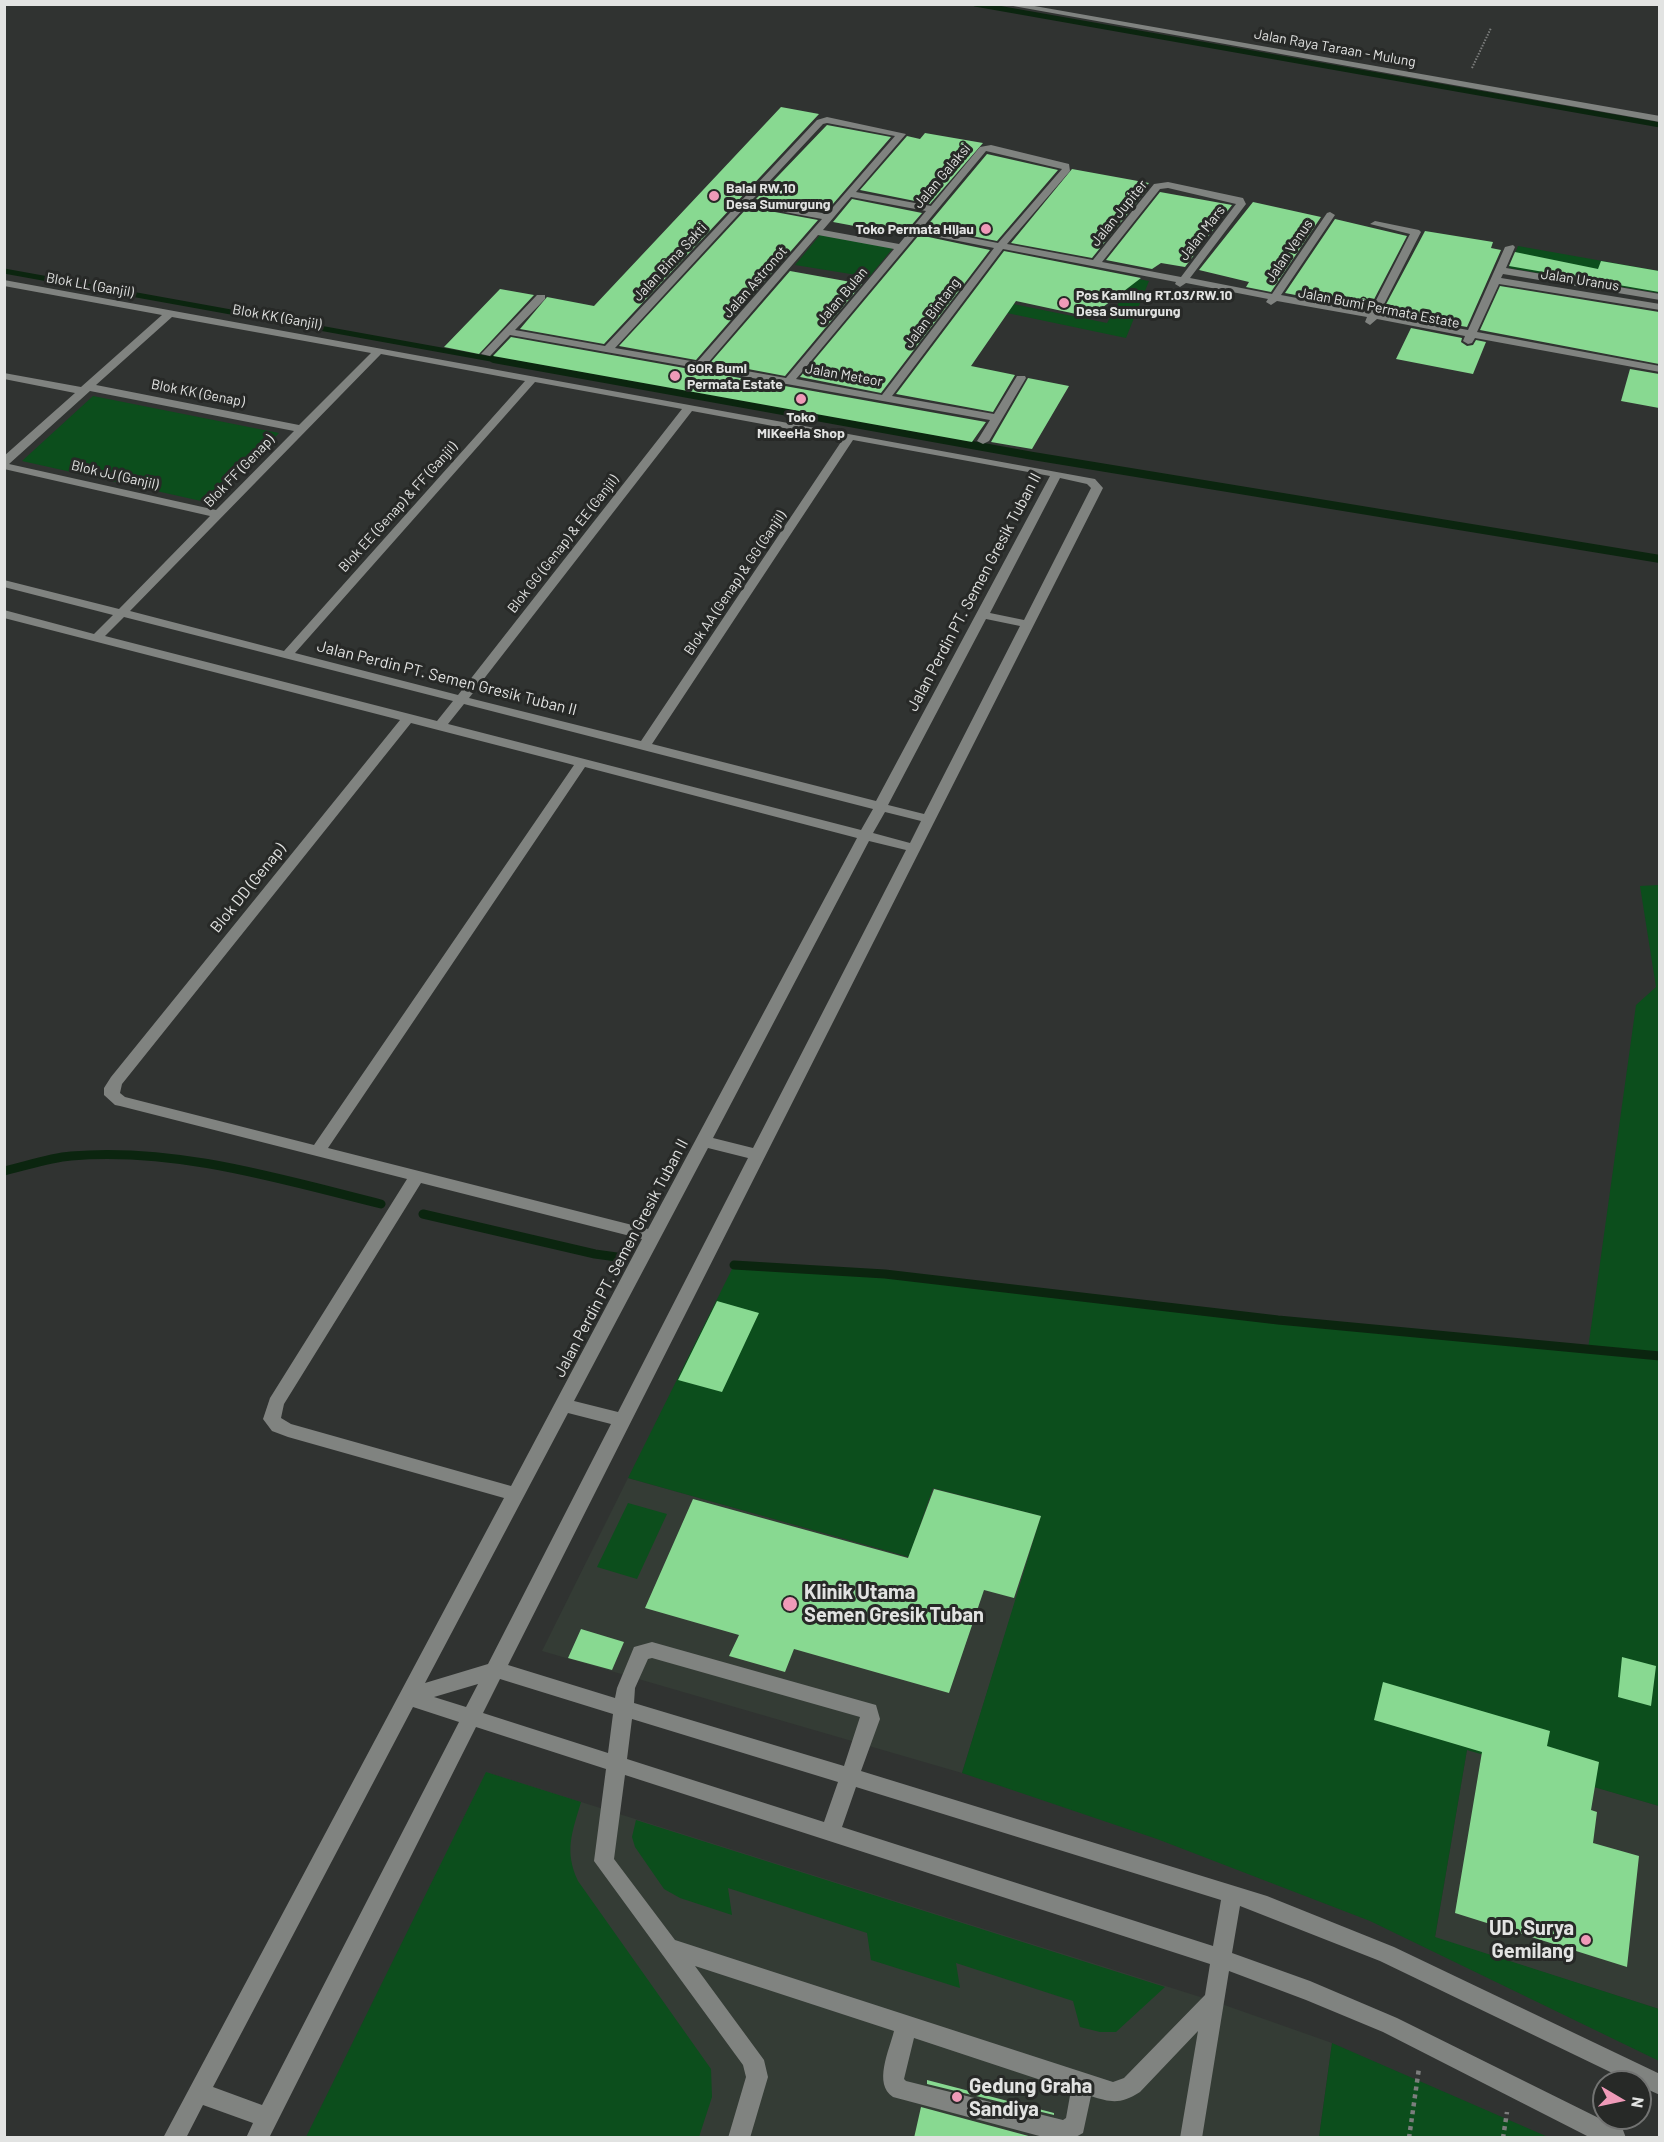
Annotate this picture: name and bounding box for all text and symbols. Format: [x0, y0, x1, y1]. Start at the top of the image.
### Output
street label: Jalan Raya Taraan - Mulung [1253, 25, 1417, 71]
street label: Jalan Galaksi [910, 140, 974, 212]
street label: Jalan Jupiter [1087, 177, 1151, 249]
place label: Balai RW.10 Desa Sumurgung [726, 180, 831, 212]
marker: Balai RW.10 Desa Sumurgung [707, 189, 721, 203]
street label: Jalan Mars [1175, 202, 1229, 264]
street label: Jalan Venus [1262, 216, 1316, 286]
street label: Jalan Bima Sakti [629, 219, 711, 305]
place label: Toko Permata Hijau [855, 221, 974, 237]
marker: Toko Permata Hijau [979, 222, 993, 236]
street label: Jalan Astronot [719, 243, 791, 321]
street label: Jalan Bulan [813, 264, 871, 328]
street label: Jalan Uranus [1540, 266, 1620, 294]
street label: Blok LL (Ganjil) [45, 269, 135, 301]
street label: Jalan Bintang [900, 275, 964, 351]
street label: Jalan Bumi Permata Estate [1297, 284, 1461, 332]
place label: Pos Kamling RT.03/RW.10 Desa Sumurgung [1076, 287, 1232, 320]
marker: Pos Kamling RT.03/RW.10 Desa Sumurgung [1057, 296, 1071, 310]
street label: Blok KK (Ganjil) [231, 301, 323, 333]
place label: GOR Bumi Permata Estate [687, 360, 783, 392]
street label: Jalan Meteor [804, 360, 884, 390]
marker: GOR Bumi Permata Estate [668, 369, 682, 383]
street label: Blok KK (Genap) [150, 376, 246, 410]
marker: Toko MiKeeHa Shop [794, 392, 808, 406]
place label: Toko MiKeeHa Shop [757, 409, 845, 442]
street label: Blok FF (Genap) [200, 431, 278, 511]
street label: Blok EE (Genap) & FF (Ganjil) [335, 439, 461, 575]
street label: Blok JJ (Ganjil) [70, 457, 160, 493]
street label: Jalan Perdin PT. Semen Gresik Tuban II [903, 470, 1045, 714]
street label: Blok GG (Genap) & EE (Ganjil) [504, 472, 622, 616]
street label: Blok AA (Genap) & GG (Ganjil) [680, 508, 790, 658]
street label: Jalan Perdin PT. Semen Gresik Tuban II [315, 636, 579, 720]
street label: Blok DD (Genap) [206, 840, 290, 936]
street label: Jalan Perdin PT. Semen Gresik Tuban II [550, 1136, 692, 1380]
place label: Klinik Utama Semen Gresik Tuban [804, 1580, 984, 1627]
marker: Klinik Utama Semen Gresik Tuban [781, 1595, 799, 1613]
place label: UD. Surya Gemilang [1489, 1916, 1574, 1963]
marker: UD. Surya Gemilang [1579, 1933, 1593, 1947]
north arrow [1592, 2070, 1652, 2130]
place label: Gedung Graha Sandiya [969, 2074, 1092, 2121]
marker: Gedung Graha Sandiya [950, 2090, 964, 2104]
text: N [1628, 2096, 1649, 2109]

